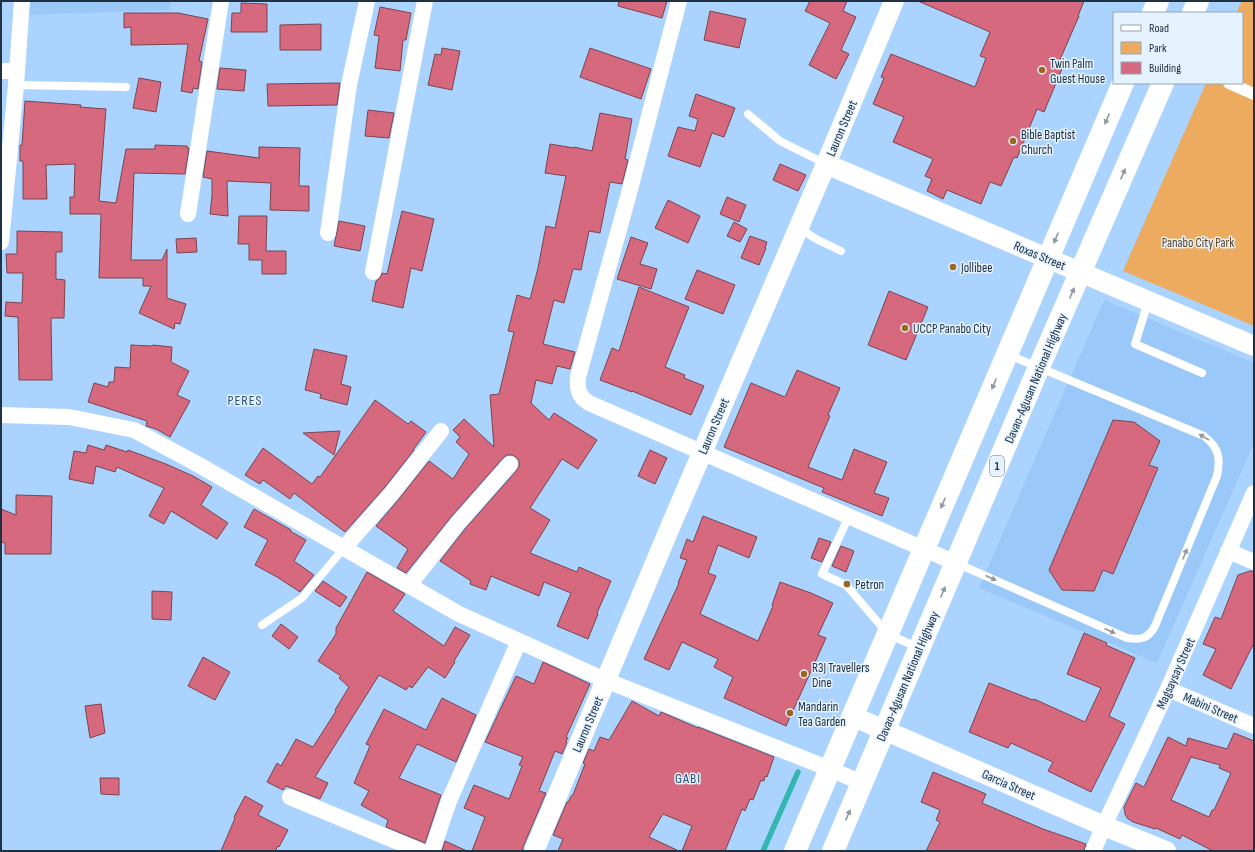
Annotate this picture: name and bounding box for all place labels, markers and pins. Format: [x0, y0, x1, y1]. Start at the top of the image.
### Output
place label: Twin Palm Guest House [1050, 56, 1105, 87]
marker: Twin Palm Guest House [1037, 65, 1047, 75]
place label: Bible Baptist Church [1021, 127, 1076, 158]
marker: Bible Baptist Church [1008, 136, 1018, 146]
place label: Jollibee [960, 260, 992, 276]
marker: Jollibee [948, 262, 958, 272]
place label: UCCP Panabo City [913, 321, 991, 337]
marker: UCCP Panabo City [900, 323, 910, 333]
place label: Petron [855, 577, 884, 593]
marker: Petron [842, 579, 852, 589]
place label: R3J Travellers Dine [812, 660, 870, 691]
marker: R3J Travellers Dine [799, 669, 809, 679]
place label: Mandarin Tea Garden [798, 699, 846, 730]
marker: Mandarin Tea Garden [785, 708, 795, 718]

